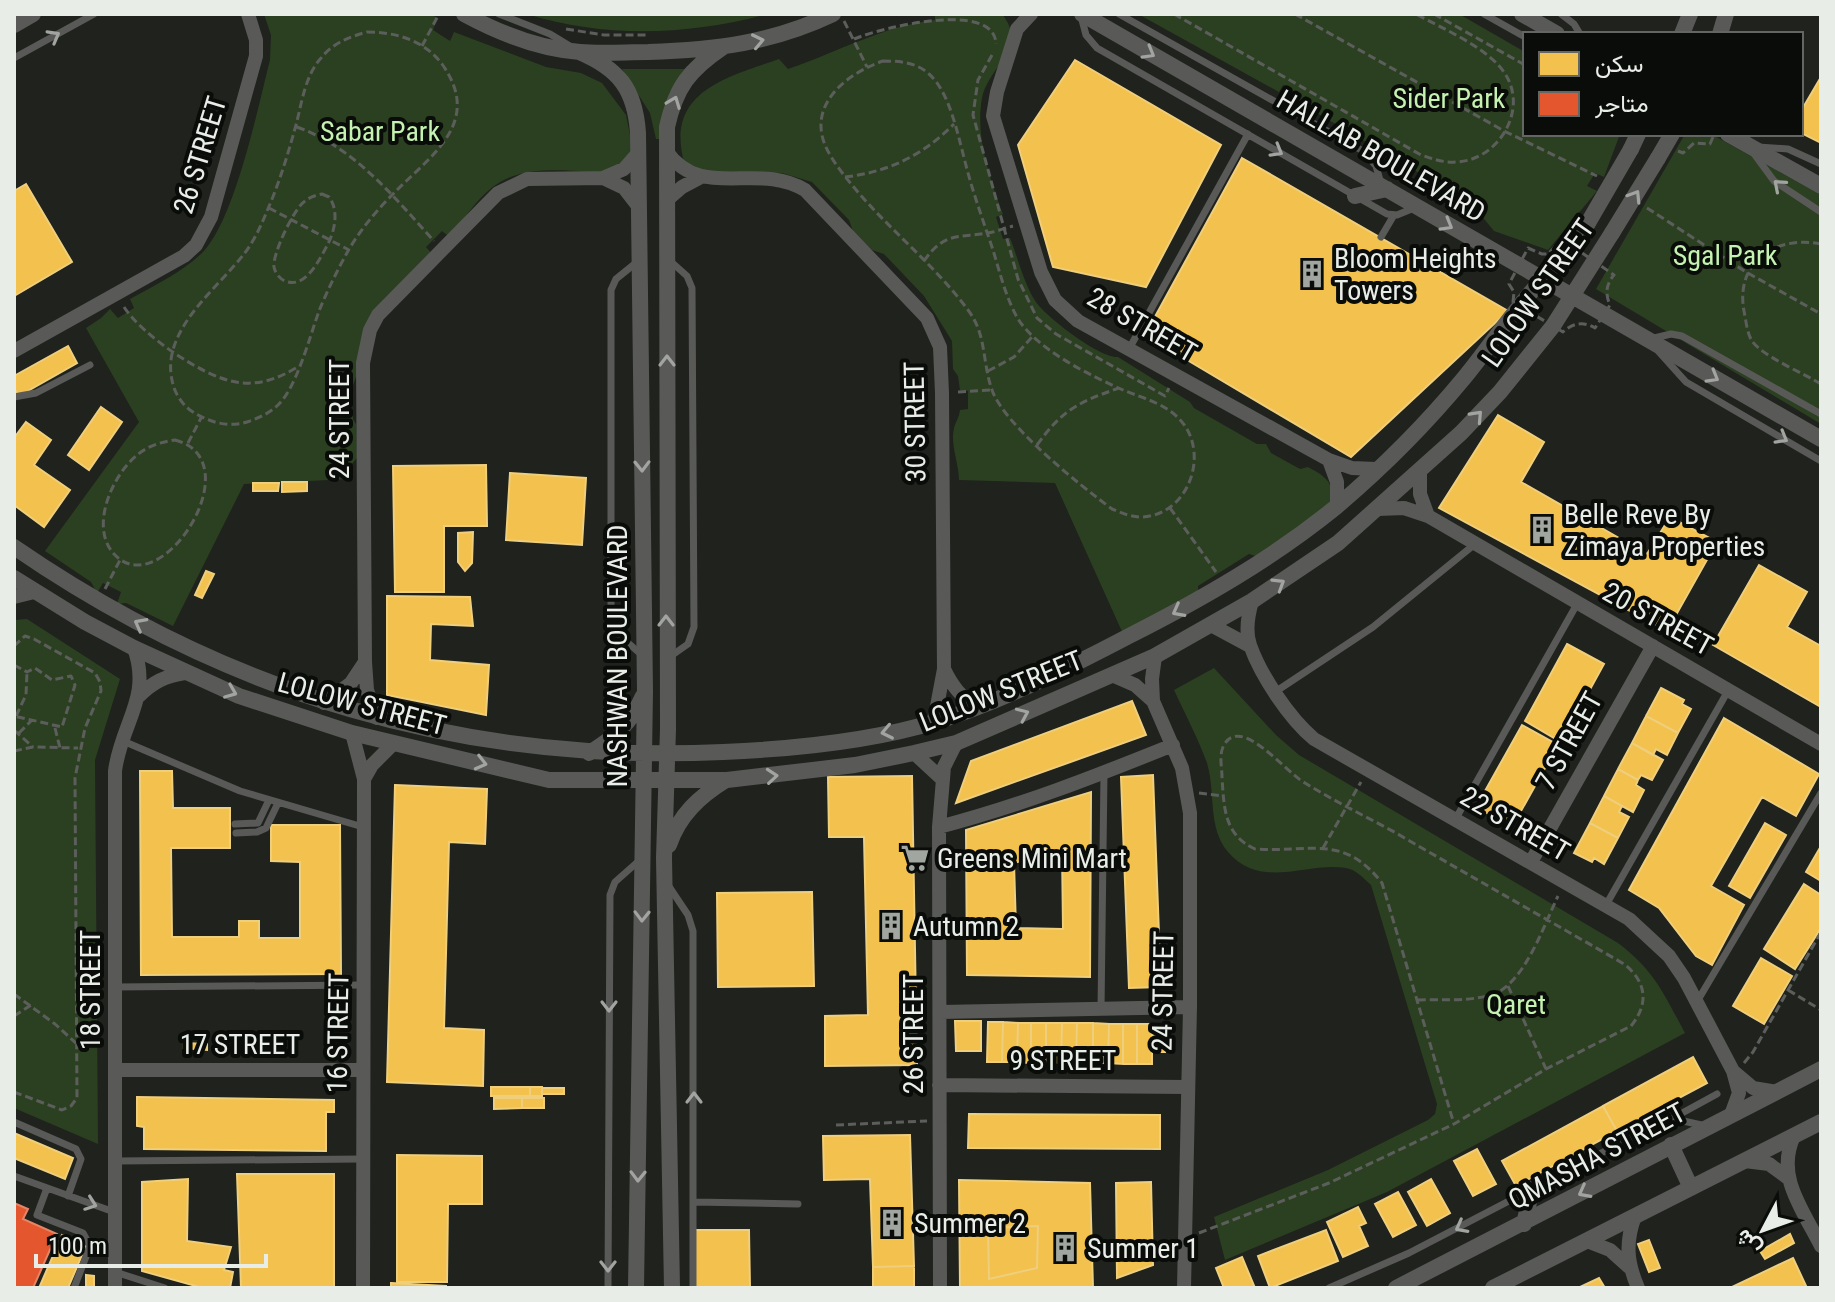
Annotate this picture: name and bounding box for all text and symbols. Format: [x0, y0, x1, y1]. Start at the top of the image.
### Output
one-way arrow [45, 30, 60, 46]
legend [1523, 32, 1803, 136]
one-way arrow [751, 33, 764, 50]
one-way arrow [1141, 43, 1155, 59]
text: سكن [1595, 50, 1644, 78]
park label: Sider Park [1393, 82, 1506, 115]
street label: HALLAB BOULEVARD [1271, 83, 1491, 229]
text: متاجر [1594, 90, 1649, 119]
street label: 26 STREET [167, 92, 233, 218]
one-way arrow [664, 96, 681, 110]
park label: Sabar Park [320, 115, 440, 148]
one-way arrow [1268, 141, 1283, 157]
one-way arrow [1774, 180, 1789, 194]
one-way arrow [1625, 190, 1640, 205]
street label: LOLOW STREET [1475, 213, 1601, 373]
one-way arrow [1438, 215, 1453, 231]
park label: Sgal Park [1673, 239, 1778, 272]
place label: Bloom Heights Towers [1334, 242, 1497, 307]
building icon: Bloom Heights Towers [1297, 259, 1327, 289]
street label: 28 STREET [1081, 281, 1203, 369]
one-way arrow [658, 354, 676, 367]
street label: 24 STREET [323, 359, 356, 479]
street label: 30 STREET [897, 361, 933, 483]
one-way arrow [1704, 367, 1719, 383]
one-way arrow [1468, 411, 1482, 426]
one-way arrow [1773, 428, 1788, 444]
one-way arrow [633, 460, 651, 473]
place label: Belle Reve By Zimaya Properties [1564, 498, 1765, 563]
building icon: Belle Reve By Zimaya Properties [1527, 515, 1557, 545]
street label: NASHWAN BOULEVARD [601, 524, 634, 788]
street label: 20 STREET [1597, 575, 1719, 663]
one-way arrow [1270, 579, 1285, 594]
one-way arrow [1171, 602, 1186, 617]
one-way arrow [657, 614, 675, 627]
one-way arrow [135, 618, 149, 634]
street label: LOLOW STREET [915, 643, 1087, 739]
street label: LOLOW STREET [274, 666, 450, 742]
one-way arrow [223, 682, 237, 699]
street label: 7 STREET [1529, 686, 1609, 796]
one-way arrow [1015, 708, 1029, 724]
one-way arrow [881, 723, 894, 740]
one-way arrow [474, 754, 487, 771]
one-way arrow [766, 767, 779, 784]
street label: 22 STREET [1454, 780, 1576, 868]
place label: Greens Mini Mart [937, 842, 1127, 875]
supermarket icon: Greens Mini Mart [900, 843, 930, 873]
one-way arrow [633, 910, 651, 923]
place label: Autumn 2 [913, 910, 1019, 943]
building icon: Autumn 2 [876, 911, 906, 941]
street label: 18 STREET [74, 930, 107, 1050]
street label: 24 STREET [1145, 930, 1181, 1052]
street label: 16 STREET [320, 972, 356, 1094]
street label: 26 STREET [897, 974, 930, 1094]
park label: Qaret [1486, 988, 1546, 1021]
one-way arrow [600, 1000, 618, 1013]
street label: 17 STREET [180, 1028, 300, 1061]
street label: 9 STREET [1010, 1044, 1116, 1077]
one-way arrow [685, 1091, 703, 1104]
street label: QMASHA STREET [1503, 1095, 1691, 1217]
one-way arrow [629, 1170, 646, 1183]
one-way arrow [1578, 1182, 1593, 1198]
north arrow [1723, 1190, 1803, 1270]
one-way arrow [84, 1194, 98, 1211]
place label: Summer 2 [914, 1207, 1026, 1240]
building icon: Summer 2 [877, 1208, 907, 1238]
one-way arrow [1454, 1217, 1469, 1232]
scale bar [36, 1218, 266, 1268]
text: ش [1730, 1224, 1767, 1261]
text: 100 m [48, 1232, 107, 1260]
place label: Summer 1 [1087, 1232, 1199, 1265]
building icon: Summer 1 [1050, 1233, 1080, 1263]
one-way arrow [599, 1260, 617, 1273]

